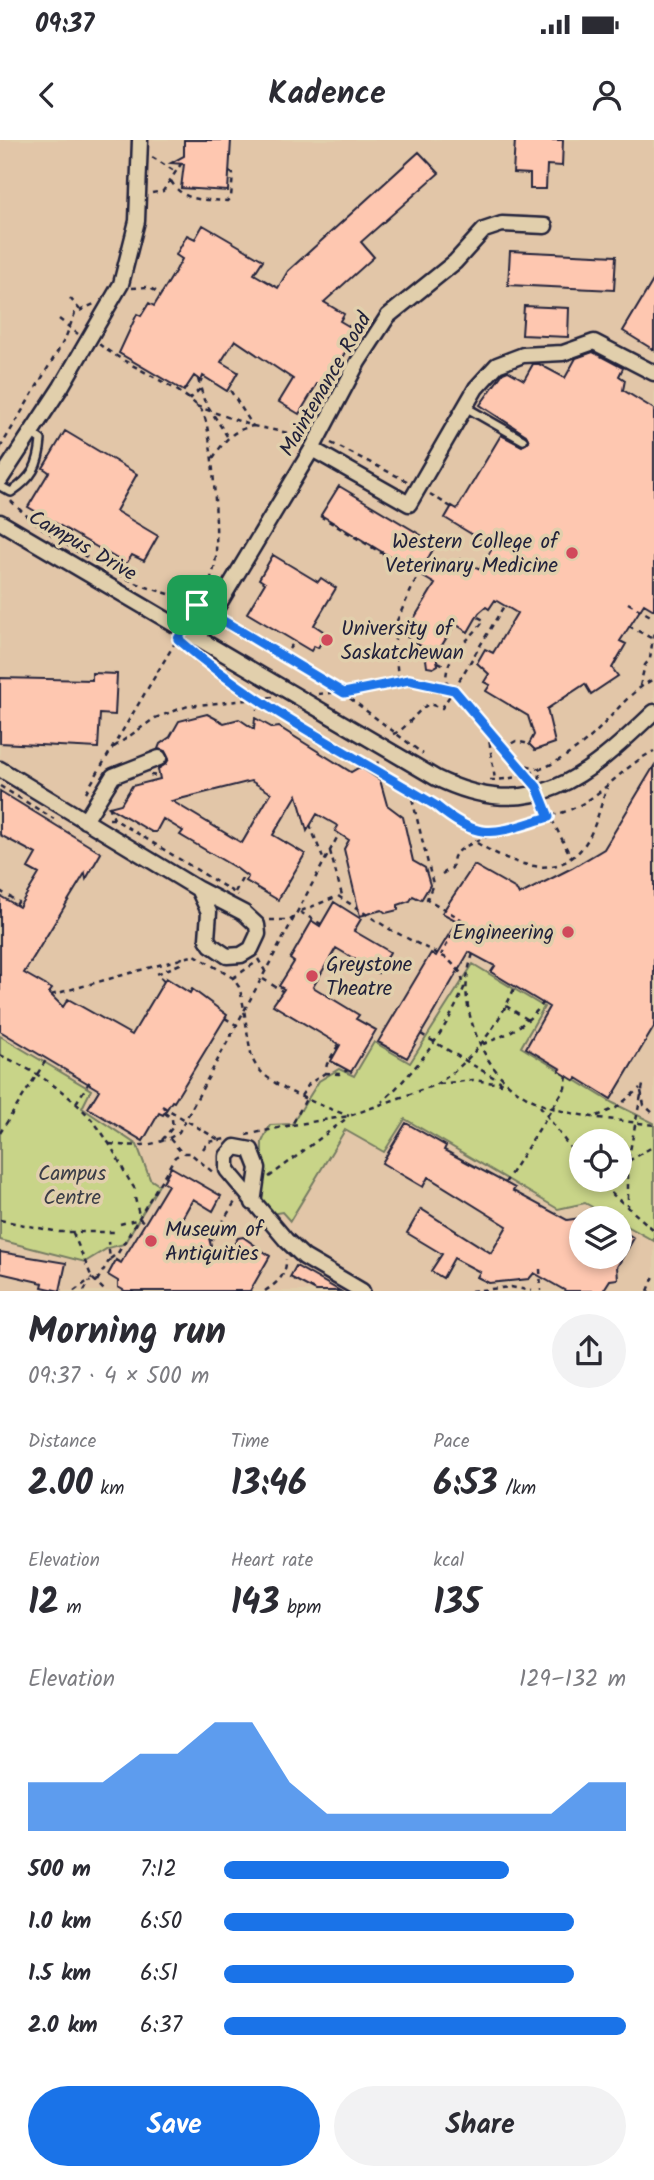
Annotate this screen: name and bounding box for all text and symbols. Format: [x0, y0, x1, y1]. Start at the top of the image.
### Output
text: 09:37 [35, 4, 94, 46]
text: Kadence [268, 69, 386, 120]
icon: back [28, 76, 66, 114]
icon: person [588, 76, 626, 114]
street label: Maintenance Road [272, 306, 381, 463]
street label: Campus Drive [22, 502, 143, 591]
place label: Western College of Veterinary Medicine [385, 526, 560, 583]
marker: Western College of Veterinary Medicine [564, 545, 580, 561]
pin [167, 575, 227, 635]
icon: arrive [178, 586, 216, 624]
place label: University of Saskatchewan [341, 613, 464, 670]
marker: University of Saskatchewan [319, 632, 335, 648]
place label: Engineering [452, 917, 554, 950]
marker: Engineering [560, 924, 576, 940]
place label: Greystone Theatre [326, 949, 413, 1006]
marker: Greystone Theatre [304, 968, 320, 984]
map controls [569, 1129, 632, 1269]
button: locate [569, 1129, 632, 1192]
park label: Campus Centre [38, 1158, 106, 1215]
button: layers [569, 1206, 632, 1269]
place label: Museum of Antiquities [165, 1214, 265, 1271]
marker: Museum of Antiquities [143, 1233, 159, 1249]
text: Morning run [28, 1303, 226, 1363]
button: share [552, 1314, 626, 1388]
text: 09:37 · 4 × 500 m [28, 1359, 209, 1395]
text: Distance [28, 1427, 96, 1457]
text: Time [231, 1427, 269, 1457]
text: Pace [433, 1427, 470, 1457]
text: 2.00 [28, 1457, 93, 1513]
text: 13:46 [231, 1457, 307, 1513]
text: 6:53 [433, 1457, 498, 1513]
text: km [93, 1474, 124, 1504]
text: /km [498, 1474, 536, 1504]
text: Elevation [28, 1546, 100, 1576]
text: Heart rate [231, 1546, 313, 1576]
text: kcal [433, 1546, 464, 1576]
text: 12 [28, 1576, 59, 1632]
text: 143 [231, 1576, 279, 1632]
text: 135 [433, 1576, 481, 1632]
text: m [59, 1593, 82, 1623]
text: bpm [279, 1593, 321, 1623]
text: Elevation [28, 1662, 115, 1698]
text: 129–132 m [519, 1662, 626, 1698]
text: 500 m [28, 1852, 91, 1888]
text: 7:12 [140, 1852, 177, 1888]
text: 1.0 km [28, 1904, 91, 1940]
text: 6:50 [140, 1904, 182, 1940]
text: 1.5 km [28, 1956, 91, 1992]
text: 6:51 [140, 1956, 178, 1992]
text: 2.0 km [28, 2008, 98, 2044]
text: 6:37 [140, 2008, 182, 2044]
button: Save [28, 2086, 320, 2166]
button: Share [334, 2086, 626, 2166]

